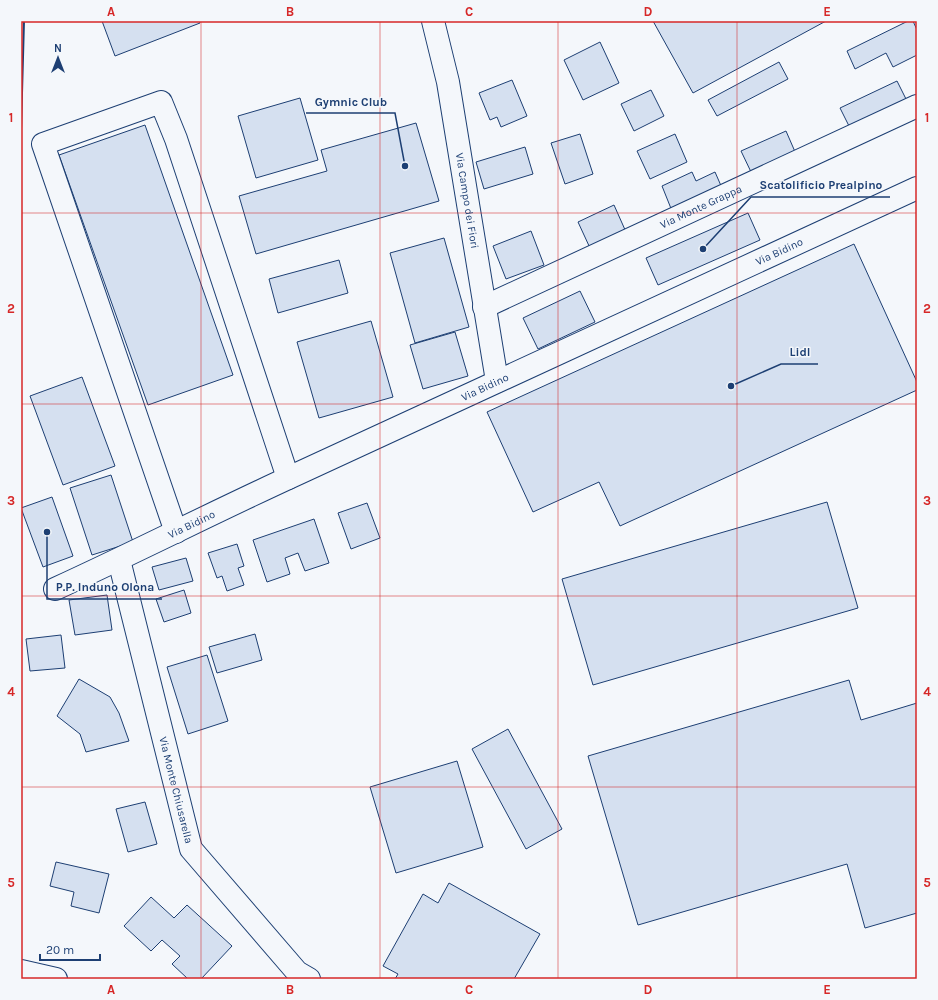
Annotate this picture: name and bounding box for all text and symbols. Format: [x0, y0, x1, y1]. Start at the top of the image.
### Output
text: A [107, 4, 115, 19]
text: B [286, 4, 294, 19]
text: C [465, 4, 473, 19]
text: D [644, 4, 653, 19]
text: E [823, 4, 831, 19]
north arrow [38, 38, 78, 78]
text: N [54, 42, 62, 55]
callout: Gymnic Club [306, 89, 395, 113]
text: Gymnic Club [315, 95, 387, 109]
text: 1 [9, 110, 13, 125]
text: 1 [925, 110, 929, 125]
street label: Via Campo dei Fiori [453, 152, 482, 249]
callout: Scatolificio Prealpino [751, 173, 890, 197]
text: Scatolificio Prealpino [760, 178, 883, 192]
street label: Via Monte Grappa [658, 182, 744, 231]
street label: Via Bidino [753, 235, 805, 268]
text: 2 [7, 301, 15, 316]
text: 2 [923, 301, 931, 316]
callout: Lidl [781, 340, 818, 364]
text: Lidl [790, 345, 810, 359]
street label: Via Bidino [459, 370, 511, 403]
text: 3 [7, 493, 15, 508]
text: 3 [923, 493, 931, 508]
street label: Via Bidino [166, 507, 217, 541]
callout: P.P. Induno Olona [47, 575, 162, 599]
text: P.P. Induno Olona [56, 580, 154, 594]
text: 4 [7, 684, 15, 699]
text: 4 [923, 684, 931, 699]
street label: Via Monte Chiusarella [157, 735, 196, 845]
text: 5 [7, 875, 15, 890]
text: 5 [923, 875, 931, 890]
scale bar [40, 936, 100, 962]
text: 20 m [46, 943, 74, 957]
text: A [107, 982, 115, 997]
text: B [286, 982, 294, 997]
text: C [465, 982, 473, 997]
text: D [644, 982, 653, 997]
text: E [823, 982, 831, 997]

